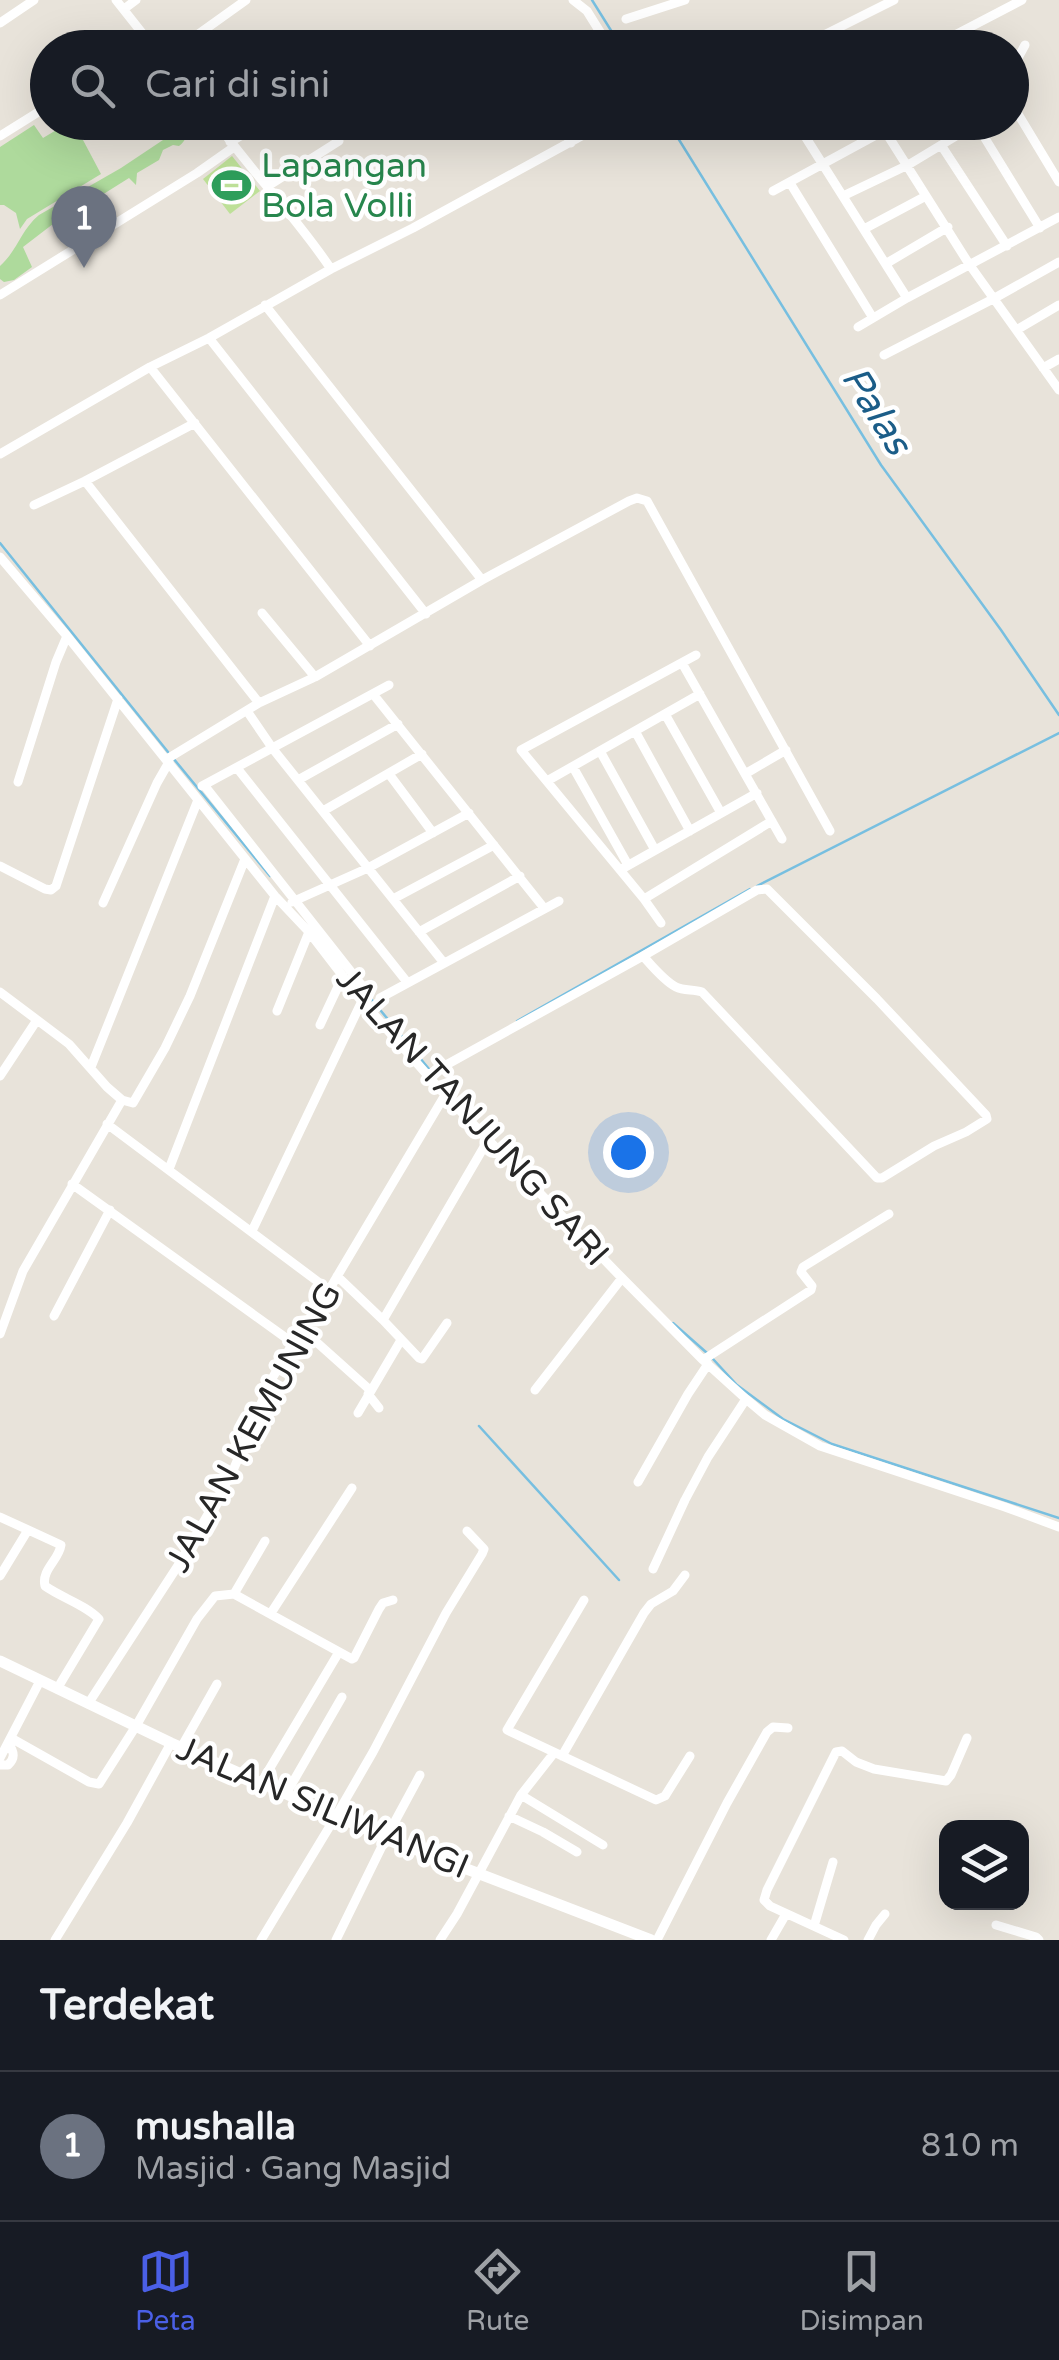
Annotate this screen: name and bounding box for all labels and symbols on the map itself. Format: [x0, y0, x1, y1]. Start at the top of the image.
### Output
place label: Lapangan Bola Volli [261, 145, 427, 227]
sports icon: Lapangan Bola Volli [210, 164, 252, 206]
pin: 1 [52, 186, 116, 268]
water label: Palas [831, 358, 922, 465]
street label: JALAN TANJUNG SARI [327, 959, 618, 1275]
your location [603, 1127, 654, 1178]
street label: JALAN KEMUNING [157, 1276, 351, 1579]
street label: JALAN SILIWANGI [170, 1727, 475, 1888]

